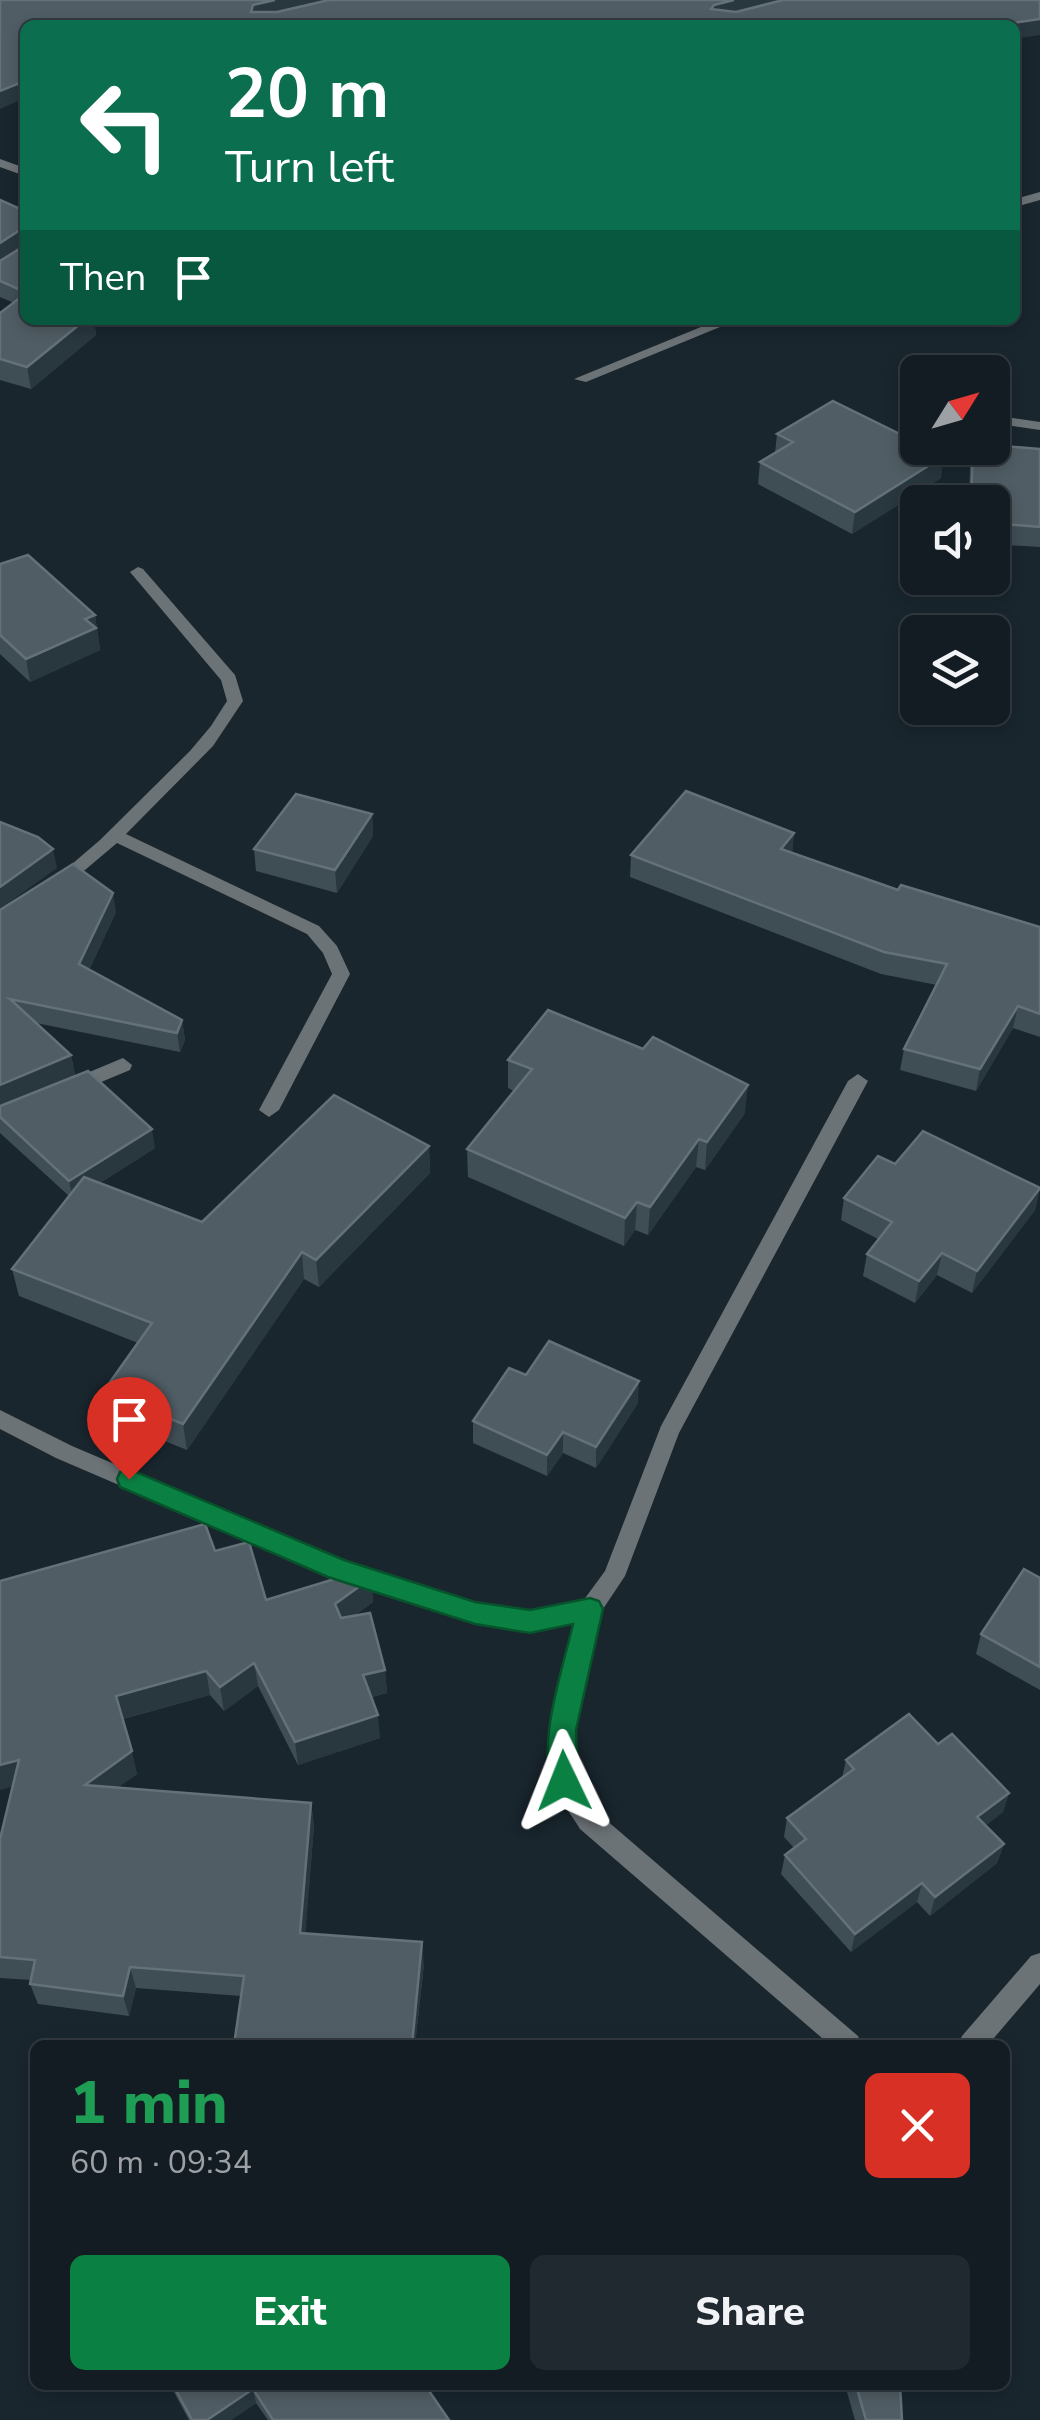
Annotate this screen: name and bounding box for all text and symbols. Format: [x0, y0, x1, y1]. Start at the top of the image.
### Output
text: 20 m [225, 46, 389, 142]
icon: left [60, 60, 190, 190]
text: Turn left [225, 137, 394, 198]
icon: arrive [166, 250, 221, 305]
text: Then [60, 252, 146, 303]
north arrow [900, 355, 1010, 465]
map controls [900, 355, 1010, 725]
button: sound [900, 485, 1010, 595]
button: layers [900, 615, 1010, 725]
pin [87, 1377, 172, 1480]
icon: arrive [102, 1392, 157, 1447]
position arrow [512, 1729, 616, 1833]
text: 1 min [70, 2062, 228, 2144]
button: close [865, 2073, 970, 2178]
text: 60 m · 09:34 [70, 2141, 252, 2184]
button: Exit [70, 2255, 510, 2370]
button: Share [530, 2255, 970, 2370]

